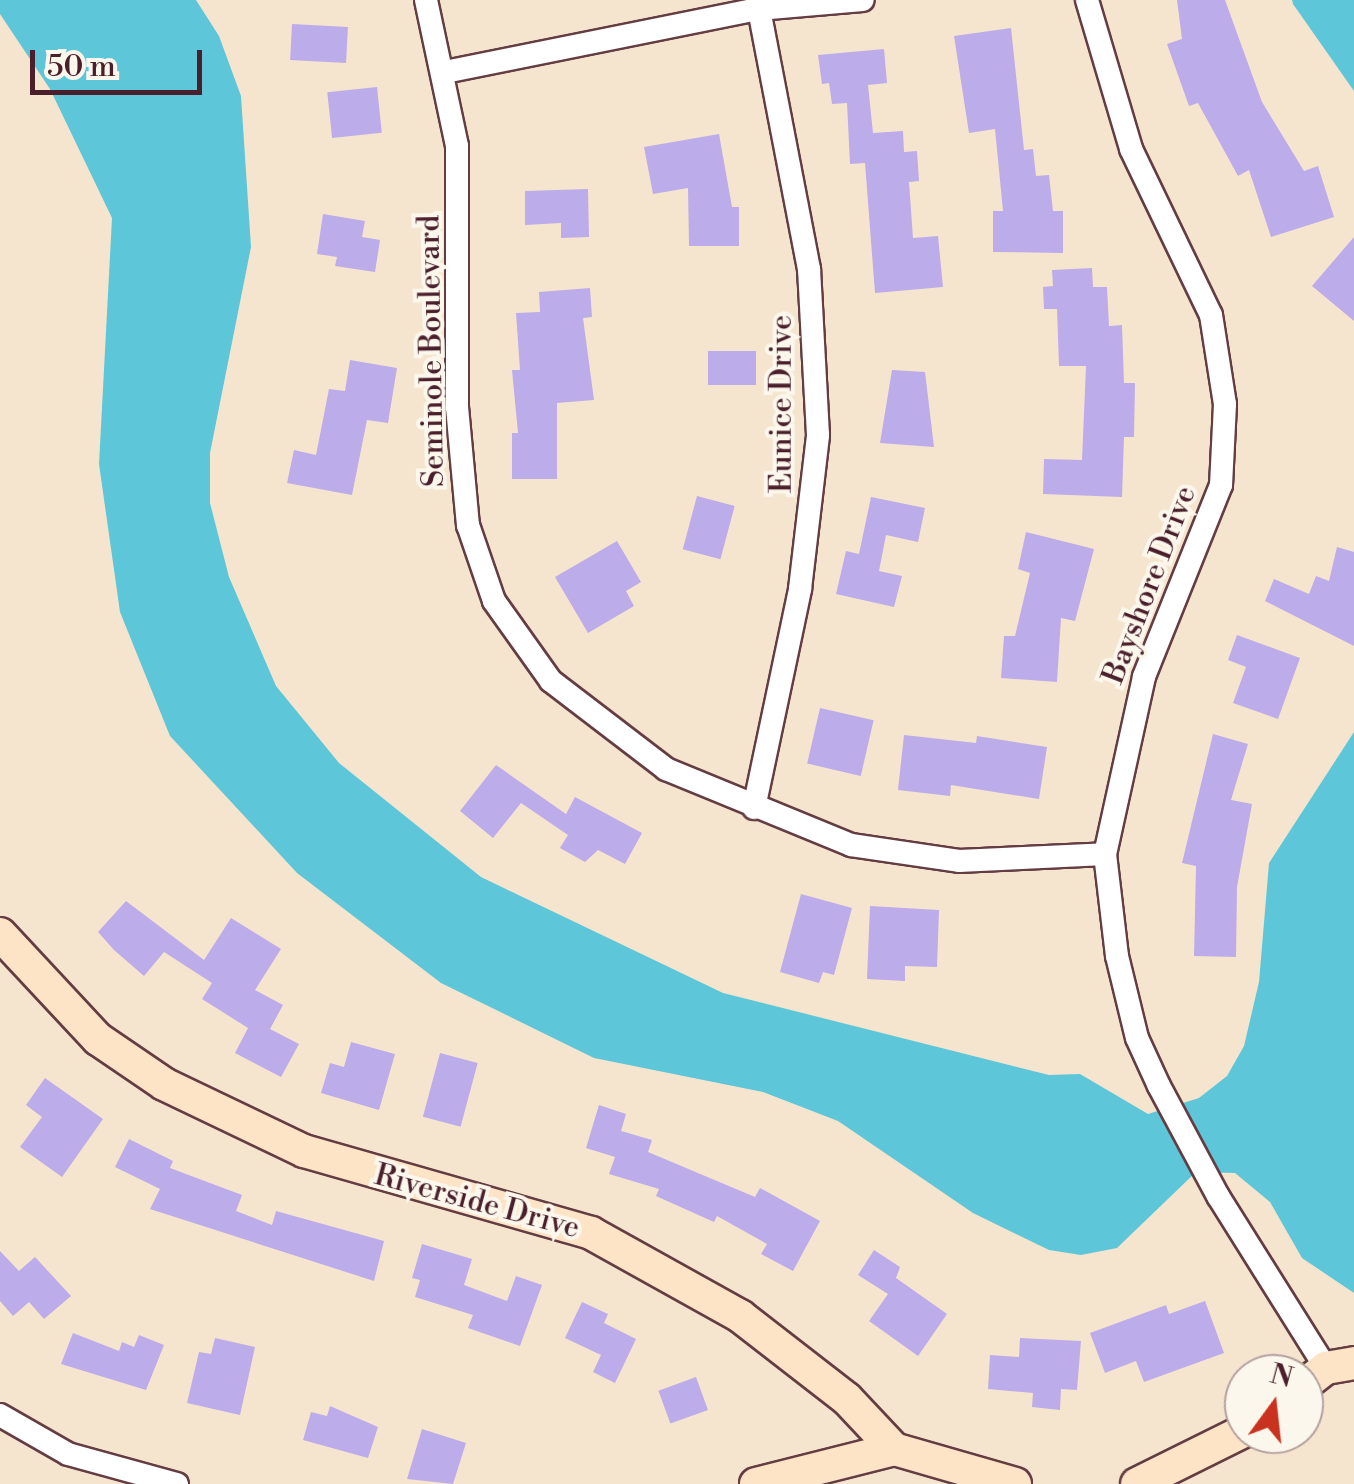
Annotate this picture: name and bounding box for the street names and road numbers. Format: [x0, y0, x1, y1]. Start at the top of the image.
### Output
street label: Seminole Boulevard [412, 215, 452, 487]
street label: Eunice Drive [764, 315, 800, 493]
street label: Bayshore Drive [1096, 481, 1204, 689]
street label: Riverside Drive [370, 1157, 584, 1247]

